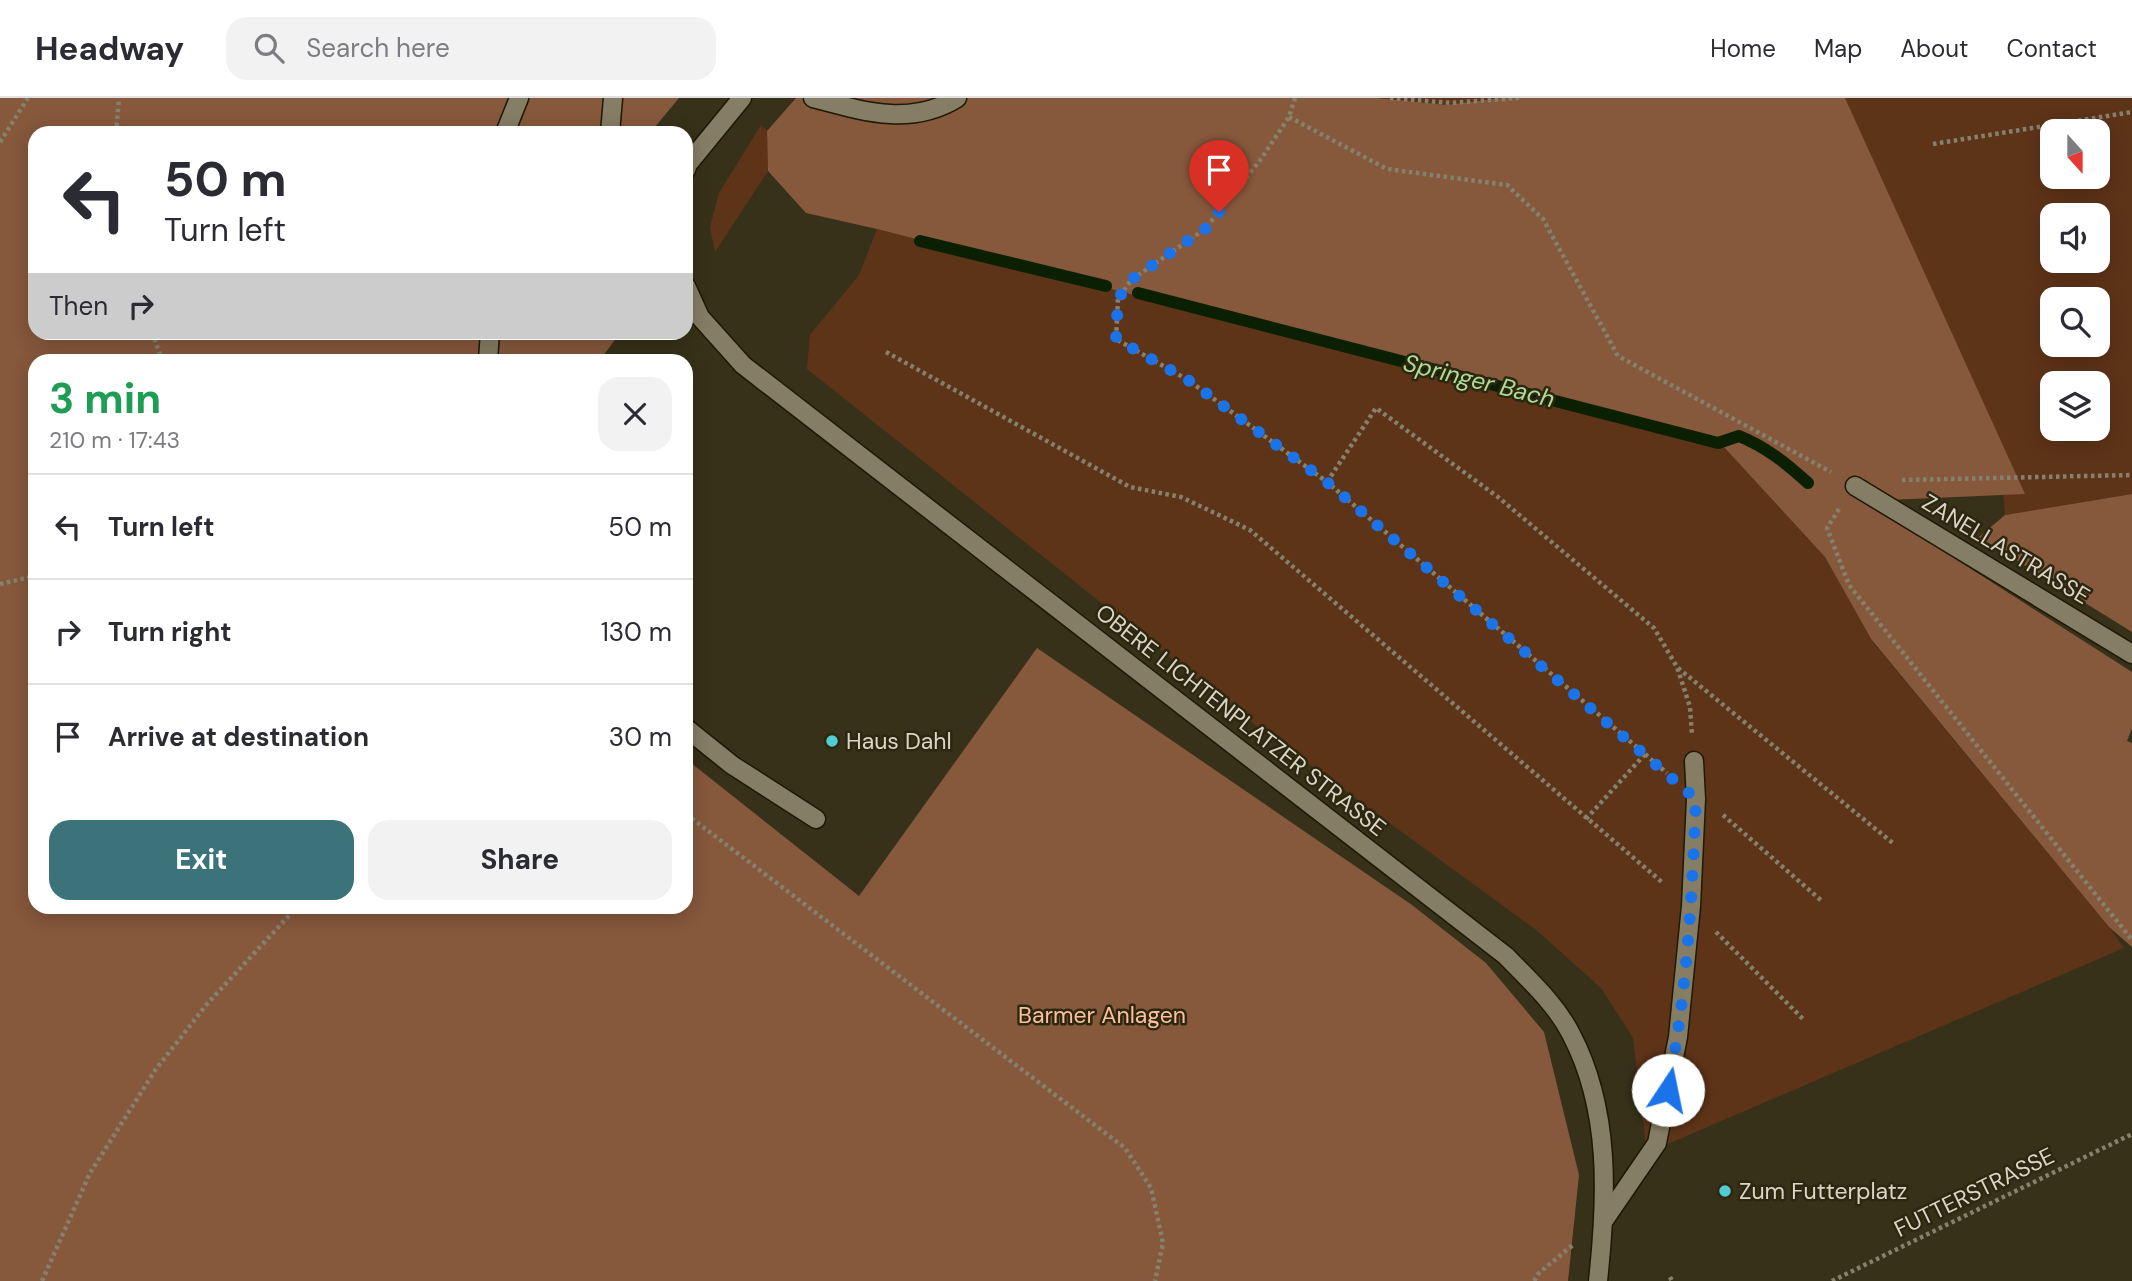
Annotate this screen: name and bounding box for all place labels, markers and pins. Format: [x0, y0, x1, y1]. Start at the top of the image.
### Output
pin [1189, 140, 1249, 212]
place label: Haus Dahl [846, 726, 952, 756]
marker: Haus Dahl [824, 733, 840, 749]
place label: Zum Futterplatz [1739, 1176, 1907, 1206]
marker: Zum Futterplatz [1717, 1183, 1733, 1199]

